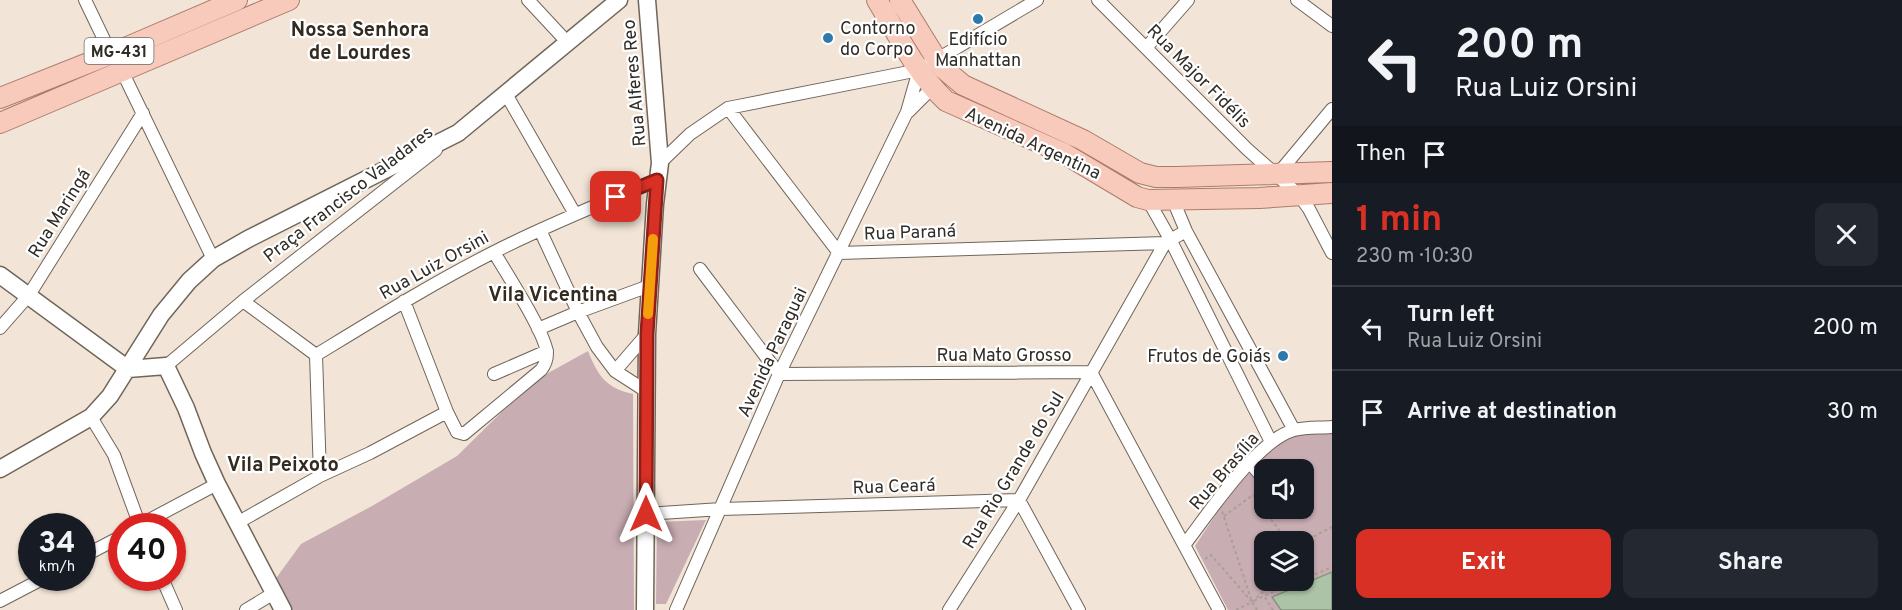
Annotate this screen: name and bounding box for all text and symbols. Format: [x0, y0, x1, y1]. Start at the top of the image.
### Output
marker: Edifício Manhattan [971, 12, 985, 26]
district label: Nossa Senhora de Lourdes [291, 18, 429, 67]
street label: Rua Alferes Reo [618, 18, 653, 147]
place label: Contorno do Corpo [840, 18, 916, 62]
street label: Rua Major Fidélis [1141, 20, 1255, 134]
text: 200 m [1455, 20, 1583, 73]
icon: left [1356, 24, 1434, 102]
place label: Edifício Manhattan [935, 29, 1021, 73]
marker: Contorno do Corpo [821, 31, 835, 45]
road number: MG-431 [84, 38, 154, 64]
text: Rua Luiz Orsini [1455, 72, 1637, 106]
street label: Avenida Argentina [961, 103, 1104, 186]
street label: Praça Francisco Valadares [259, 122, 438, 269]
icon: arrive [1418, 138, 1451, 171]
text: Then [1356, 141, 1406, 168]
street label: Rua Maringá [24, 165, 97, 263]
pin [590, 171, 641, 222]
icon: arrive [599, 180, 632, 213]
text: 1 min [1356, 198, 1442, 244]
button: close [1815, 203, 1878, 266]
street label: Rua Paraná [864, 220, 957, 247]
street label: Rua Luiz Orsini [376, 227, 493, 306]
text: 230 m · 10:30 [1356, 244, 1473, 270]
district label: Vila Vicentina [488, 283, 618, 309]
street label: Avenida Paraguai [733, 284, 813, 421]
text: Turn left [1407, 302, 1495, 329]
icon: left [1356, 312, 1389, 345]
text: 200 m [1813, 315, 1878, 342]
text: Rua Luiz Orsini [1407, 329, 1542, 355]
street label: Rua Mato Grosso [936, 345, 1072, 368]
place label: Frutos de Goiás [1147, 346, 1271, 369]
marker: Frutos de Goiás [1276, 349, 1290, 363]
street label: Rua Rio Grande do Sul [958, 388, 1070, 554]
icon: arrive [1356, 396, 1389, 429]
text: Arrive at destination [1407, 399, 1617, 426]
text: 30 m [1827, 399, 1878, 426]
street label: Rua Brasília [1185, 428, 1265, 516]
district label: Vila Peixoto [227, 453, 339, 479]
map controls [1254, 459, 1314, 591]
button: sound [1254, 459, 1314, 519]
street label: Rua Ceará [852, 475, 936, 500]
position arrow [614, 482, 678, 546]
speed limit sign: 40 [108, 513, 186, 591]
text: 34 [38, 526, 76, 563]
button: Exit [1356, 529, 1611, 598]
button: Share [1623, 529, 1878, 598]
button: layers [1254, 531, 1314, 591]
text: km/h [39, 558, 75, 577]

